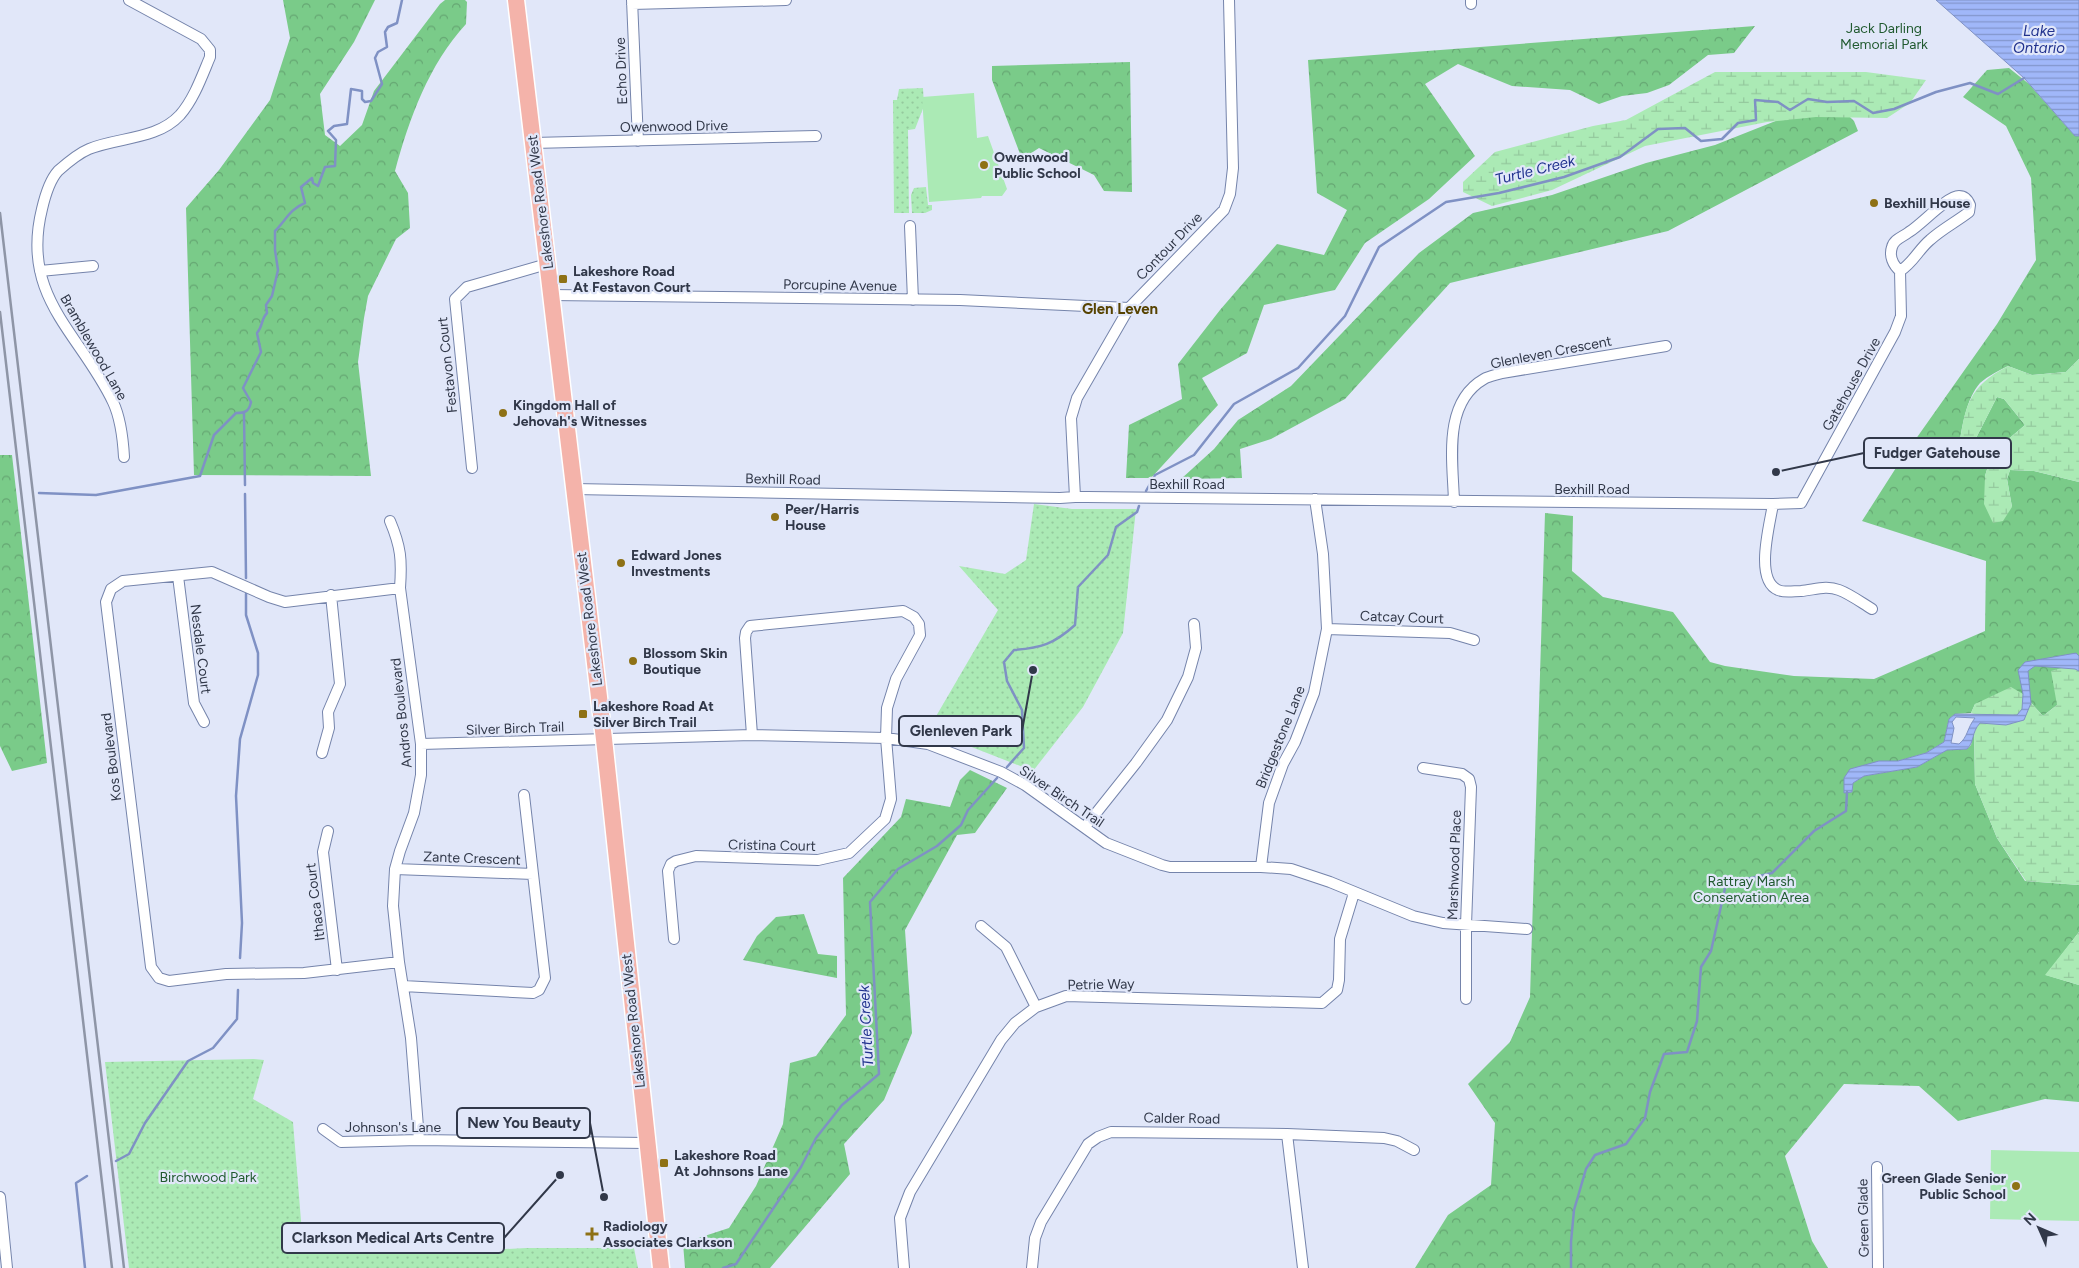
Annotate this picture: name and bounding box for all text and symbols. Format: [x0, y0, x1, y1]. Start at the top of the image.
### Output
park label: Jack Darling Memorial Park [1840, 20, 1928, 53]
water label: Lake Ontario [2013, 22, 2065, 57]
street label: Echo Drive [612, 37, 631, 105]
street label: Owenwood Drive [620, 117, 729, 136]
street label: Lakeshore Road West [524, 134, 557, 270]
place label: Owenwood Public School [994, 149, 1081, 182]
water label: Turtle Creek [1493, 151, 1578, 189]
marker: Owenwood Public School [978, 159, 990, 171]
place label: Bexhill House [1884, 195, 1971, 212]
marker: Bexhill House [1868, 197, 1880, 209]
street label: Contour Drive [1133, 209, 1206, 284]
place label: Lakeshore Road At Festavon Court [573, 263, 691, 296]
marker: Lakeshore Road At Festavon Court [557, 273, 569, 285]
street label: Porcupine Avenue [783, 276, 897, 295]
street label: Bramblewood Lane [56, 291, 131, 404]
district label: Glen Leven [1082, 300, 1158, 318]
street label: Festavon Court [434, 316, 461, 414]
street label: Glenleven Crescent [1489, 332, 1613, 373]
street label: Gatehouse Drive [1819, 334, 1884, 434]
place label: Kingdom Hall of Jehovah's Witnesses [513, 397, 647, 430]
marker: Kingdom Hall of Jehovah's Witnesses [497, 407, 509, 419]
callout: Fudger Gatehouse [1864, 438, 2011, 468]
text: Fudger Gatehouse [1874, 444, 2001, 462]
street label: Bexhill Road [745, 470, 821, 489]
street label: Bexhill Road [1149, 476, 1225, 493]
street label: Bexhill Road [1554, 481, 1630, 498]
place label: Peer/Harris House [785, 501, 859, 534]
marker: Peer/Harris House [769, 511, 781, 523]
place label: Edward Jones Investments [631, 547, 722, 580]
street label: Lakeshore Road West [573, 551, 606, 687]
marker: Edward Jones Investments [615, 557, 627, 569]
street label: Nesdale Court [187, 603, 214, 695]
street label: Catcay Court [1360, 608, 1444, 627]
place label: Blossom Skin Boutique [643, 645, 728, 678]
marker: Blossom Skin Boutique [627, 655, 639, 667]
street label: Andros Boulevard [387, 657, 416, 769]
street label: Bridgestone Lane [1252, 683, 1309, 791]
place label: Lakeshore Road At Silver Birch Trail [593, 698, 714, 731]
marker: Lakeshore Road At Silver Birch Trail [577, 708, 589, 720]
street label: Kos Boulevard [98, 712, 125, 802]
callout: Glenleven Park [899, 716, 1022, 746]
street label: Silver Birch Trail [465, 718, 565, 739]
text: Glenleven Park [910, 722, 1012, 740]
street label: Silver Birch Trail [1016, 762, 1107, 831]
street label: Marshwood Place [1444, 809, 1465, 920]
street label: Cristina Court [728, 836, 816, 855]
street label: Zante Crescent [423, 848, 521, 869]
street label: Ithaca Court [302, 862, 329, 942]
park label: Rattray Marsh Conservation Area [1693, 873, 1809, 906]
street label: Lakeshore Road West [618, 953, 649, 1089]
street label: Petrie Way [1067, 975, 1135, 994]
water label: Turtle Creek [855, 984, 877, 1067]
callout: New You Beauty [457, 1108, 590, 1138]
street label: Calder Road [1144, 1109, 1220, 1128]
text: New You Beauty [467, 1114, 581, 1132]
street label: Johnson's Lane [345, 1119, 441, 1136]
place label: Lakeshore Road At Johnsons Lane [674, 1147, 788, 1180]
marker: Lakeshore Road At Johnsons Lane [658, 1157, 670, 1169]
park label: Birchwood Park [159, 1169, 257, 1186]
place label: Green Glade Senior Public School [1881, 1170, 2007, 1203]
street label: Green Glade [1854, 1178, 1873, 1257]
marker: Green Glade Senior Public School [2010, 1180, 2022, 1192]
north arrow [2014, 1203, 2064, 1253]
text: N [2020, 1209, 2040, 1229]
place label: Radiology Associates Clarkson [603, 1218, 733, 1251]
callout: Clarkson Medical Arts Centre [282, 1223, 504, 1253]
marker: Radiology Associates Clarkson [585, 1227, 599, 1241]
text: Clarkson Medical Arts Centre [292, 1229, 495, 1247]

